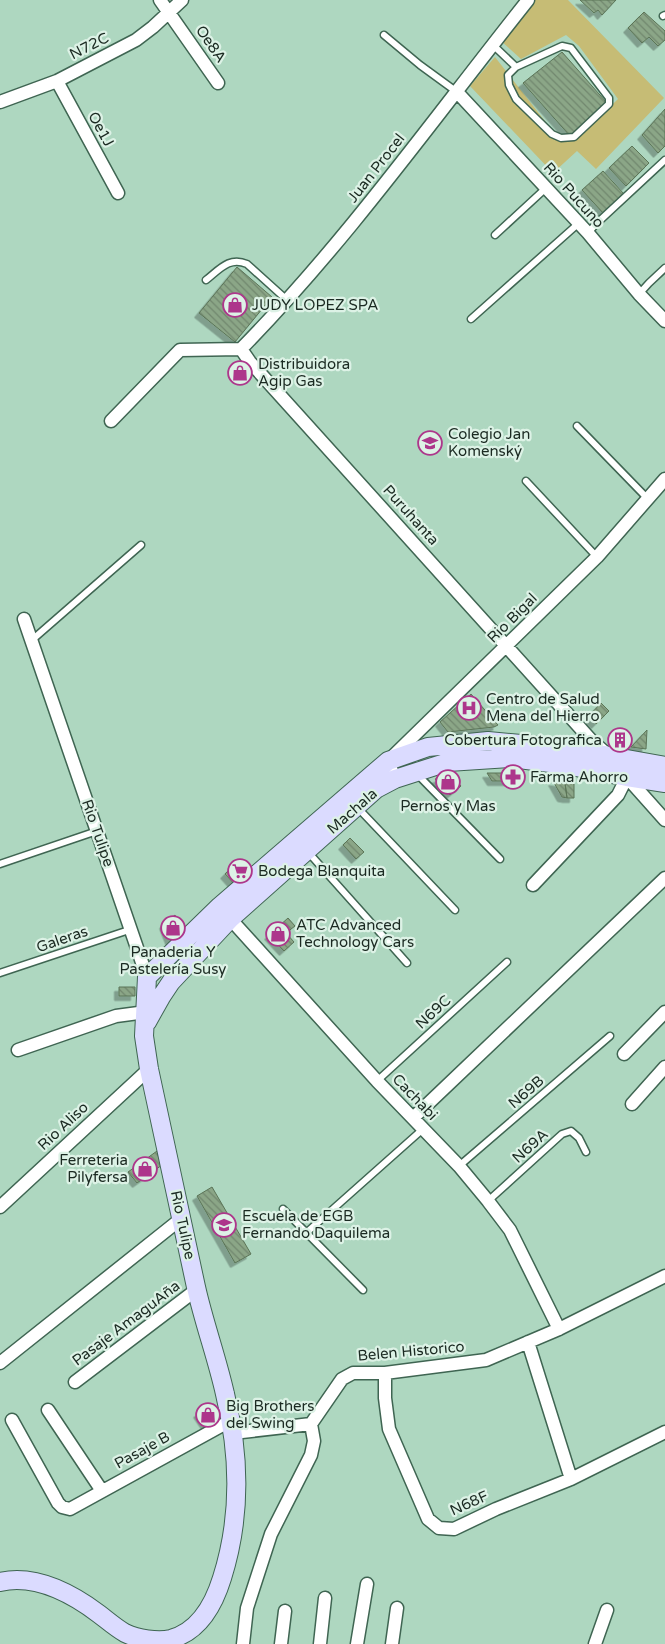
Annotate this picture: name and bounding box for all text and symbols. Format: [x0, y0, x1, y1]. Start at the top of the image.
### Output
street label: Oe8A [192, 22, 230, 66]
street label: N72C [67, 29, 111, 63]
street label: Oe1J [84, 109, 118, 149]
street label: Juan Procel [344, 130, 408, 206]
street label: Rio Pucuno [540, 159, 608, 231]
shop icon: JUDY LOPEZ SPA [222, 292, 248, 318]
place label: JUDY LOPEZ SPA [252, 296, 378, 314]
place label: Distribuidora Agip Gas [258, 355, 350, 390]
shop icon: Distribuidora Agip Gas [227, 360, 253, 386]
place label: Colegio Jan Komenský [448, 425, 530, 460]
school or university icon: Colegio Jan Komenský [417, 430, 443, 456]
street label: Puruhanta [379, 481, 443, 549]
street label: Rio Bigal [483, 589, 541, 647]
place label: Centro de Salud Mena del Hierro [486, 690, 600, 725]
hospital icon: Centro de Salud Mena del Hierro [456, 695, 482, 721]
building icon: Cobertura Fotografica [607, 727, 633, 753]
place label: Cobertura Fotografica [444, 731, 602, 749]
pharmacy icon: Farma Ahorro [500, 764, 526, 790]
place label: Farma Ahorro [530, 768, 628, 786]
shop icon: Pernos y Mas [435, 769, 461, 795]
street label: Machala [323, 784, 381, 838]
street label: Rio Tulipe [78, 797, 118, 869]
place label: Pernos y Mas [400, 797, 496, 815]
supermarket icon: Bodega Blanquita [227, 858, 253, 884]
place label: Bodega Blanquita [258, 862, 385, 880]
shop icon: Panaderia Y Pastelería Susy [160, 915, 186, 941]
place label: ATC Advanced Technology Cars [296, 916, 414, 951]
shop icon: ATC Advanced Technology Cars [265, 921, 291, 947]
street label: Galeras [34, 922, 90, 956]
place label: Panaderia Y Pastelería Susy [120, 943, 226, 978]
street label: N69C [412, 991, 454, 1033]
street label: Cachabi [389, 1070, 441, 1124]
street label: N69B [505, 1072, 547, 1112]
street label: Rio Aliso [34, 1098, 92, 1154]
street label: N69A [508, 1125, 552, 1167]
place label: Ferreteria Pilyfersa [59, 1151, 128, 1186]
shop icon: Ferreteria Pilyfersa [132, 1156, 158, 1182]
street label: Rio Tulipe [167, 1189, 199, 1261]
place label: Escuela de EGB Fernando Daquilema [242, 1207, 390, 1242]
school or university icon: Escuela de EGB Fernando Daquilema [211, 1212, 237, 1238]
street label: Pasaje AmaguAña [68, 1277, 184, 1369]
street label: Belen Historico [357, 1337, 465, 1365]
place label: Big Brothers del Swing [226, 1397, 315, 1432]
shop icon: Big Brothers del Swing [195, 1402, 221, 1428]
street label: Pasaje B [111, 1427, 173, 1473]
street label: N68F [447, 1487, 491, 1519]

